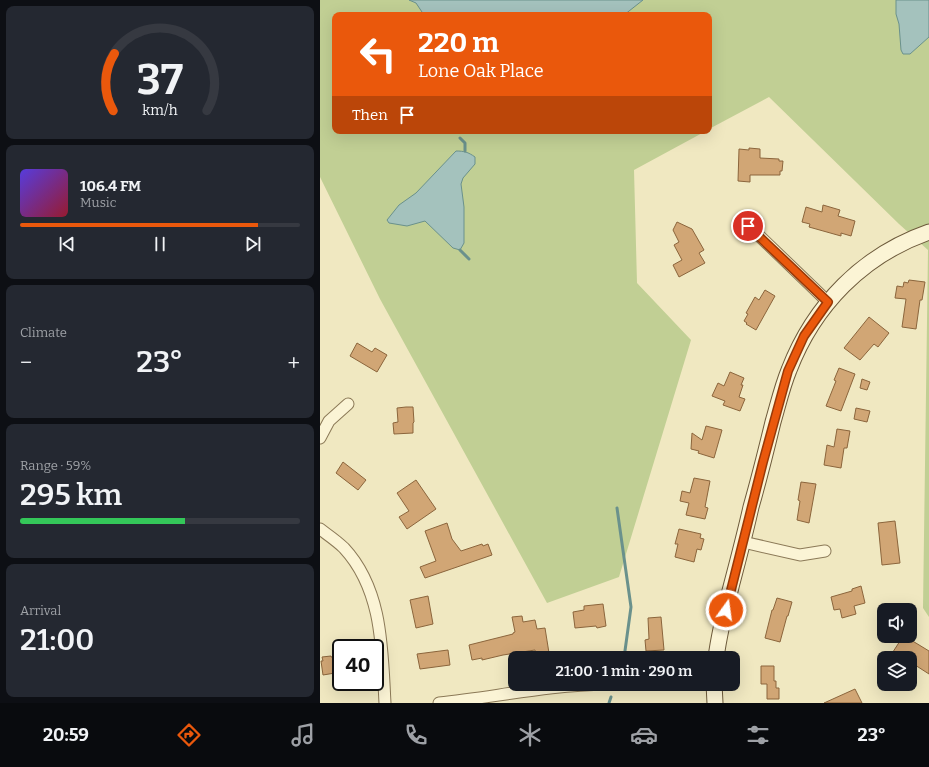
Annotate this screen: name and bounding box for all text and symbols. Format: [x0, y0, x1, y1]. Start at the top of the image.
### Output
text: 220 m [418, 26, 499, 59]
icon: left [352, 28, 404, 80]
text: 37 [137, 55, 183, 105]
text: Lone Oak Place [418, 60, 544, 82]
text: km/h [142, 101, 178, 118]
icon: arrive [396, 104, 418, 126]
text: Then [352, 106, 388, 124]
text: 106.4 FM [80, 177, 141, 195]
text: Music [80, 195, 116, 210]
pin [731, 209, 765, 243]
icon: arrive [737, 215, 759, 237]
icon: previous [56, 233, 78, 255]
icon: pause [149, 233, 171, 255]
icon: next [242, 233, 264, 255]
text: Climate [20, 325, 67, 340]
text: 23° [136, 344, 183, 380]
text: − [20, 349, 32, 376]
text: + [287, 349, 300, 376]
text: Range · 59% [20, 458, 91, 473]
text: 295 km [20, 477, 122, 513]
position arrow [705, 589, 747, 631]
text: Arrival [20, 603, 61, 618]
map controls [877, 603, 917, 691]
button: sound [877, 603, 917, 643]
text: 21:00 [20, 622, 94, 658]
speed limit sign: 40 [332, 639, 384, 691]
button: layers [877, 651, 917, 691]
text: 21:00 · 1 min · 290 m [556, 662, 692, 680]
icon: directions [175, 721, 203, 749]
icon: music [289, 721, 317, 749]
icon: phone [402, 721, 430, 749]
icon: climate [516, 721, 544, 749]
icon: car [630, 721, 658, 749]
icon: filters [744, 721, 772, 749]
text: 20:59 [43, 724, 89, 746]
text: 23° [858, 724, 886, 746]

